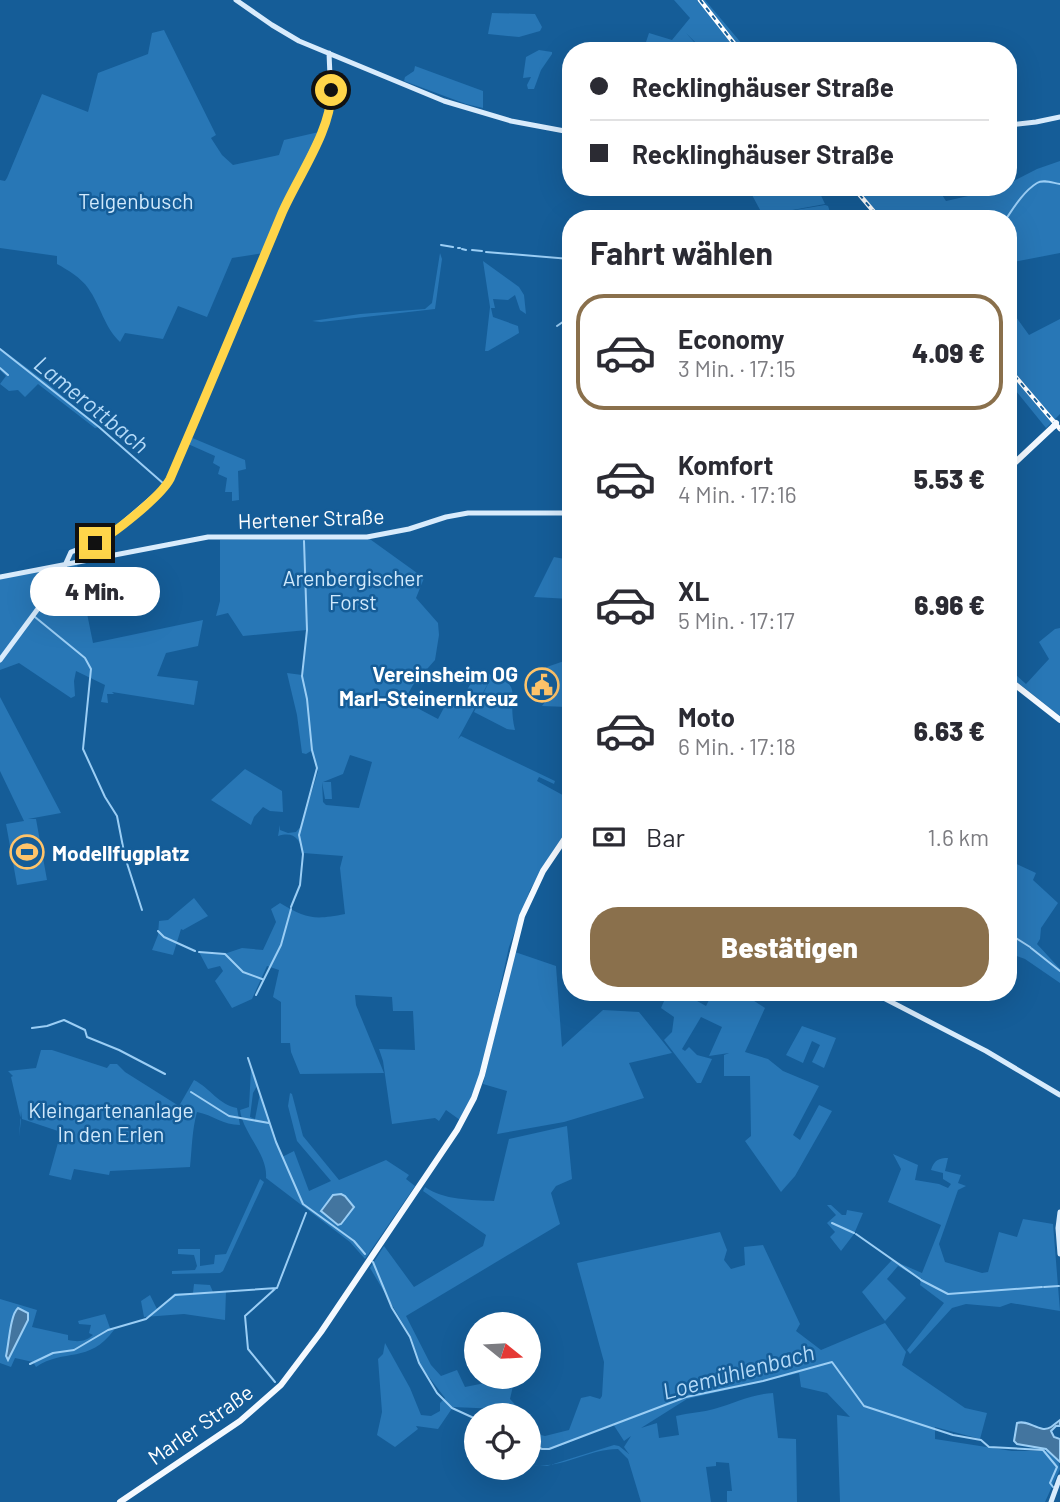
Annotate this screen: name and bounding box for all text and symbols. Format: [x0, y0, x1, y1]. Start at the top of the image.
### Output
text: Recklinghäuser Straße [632, 71, 894, 102]
route start [315, 74, 347, 106]
text: Recklinghäuser Straße [632, 138, 894, 169]
park label: Telgenbusch [78, 188, 194, 213]
text: Fahrt wählen [590, 233, 773, 271]
icon: car [594, 321, 657, 384]
text: Economy [678, 323, 784, 354]
text: 4.09 € [912, 337, 985, 368]
water label: Lamerottbach [29, 349, 155, 459]
text: 3 Min. · 17:15 [678, 354, 796, 382]
icon: car [594, 447, 657, 510]
text: Komfort [678, 449, 773, 480]
text: 5.53 € [914, 463, 985, 494]
text: 4 Min. · 17:16 [678, 480, 797, 508]
street label: Hertener Straße [237, 503, 385, 533]
route end [79, 527, 111, 559]
park label: Arenbergischer Forst [283, 565, 424, 614]
callout: 4 Min. [30, 568, 160, 616]
icon: car [594, 573, 657, 636]
text: XL [678, 575, 709, 606]
text: 4 Min. [65, 577, 125, 605]
text: 6.96 € [914, 589, 985, 620]
text: 5 Min. · 17:17 [678, 606, 795, 634]
place label: Vereinsheim OG Marl-Steinernkreuz [339, 661, 518, 710]
public building icon: Vereinsheim OG Marl-Steinernkreuz [523, 666, 561, 704]
icon: car [594, 699, 657, 762]
text: Moto [678, 701, 735, 732]
text: 6.63 € [914, 715, 985, 746]
text: 6 Min. · 17:18 [678, 732, 796, 760]
icon: cash [590, 818, 628, 856]
text: Bar [646, 821, 685, 852]
text: 1.6 km [928, 823, 989, 851]
sports icon: Modellfugplatz [8, 833, 46, 871]
place label: Modellfugplatz [52, 840, 189, 865]
button: Bestätigen [590, 907, 989, 987]
park label: Kleingartenanlage In den Erlen [28, 1097, 194, 1146]
north arrow [464, 1312, 541, 1390]
map controls [464, 1312, 541, 1480]
water label: Loemühlenbach [659, 1337, 817, 1405]
street label: Marler Straße [143, 1379, 257, 1469]
button: locate [464, 1403, 541, 1480]

